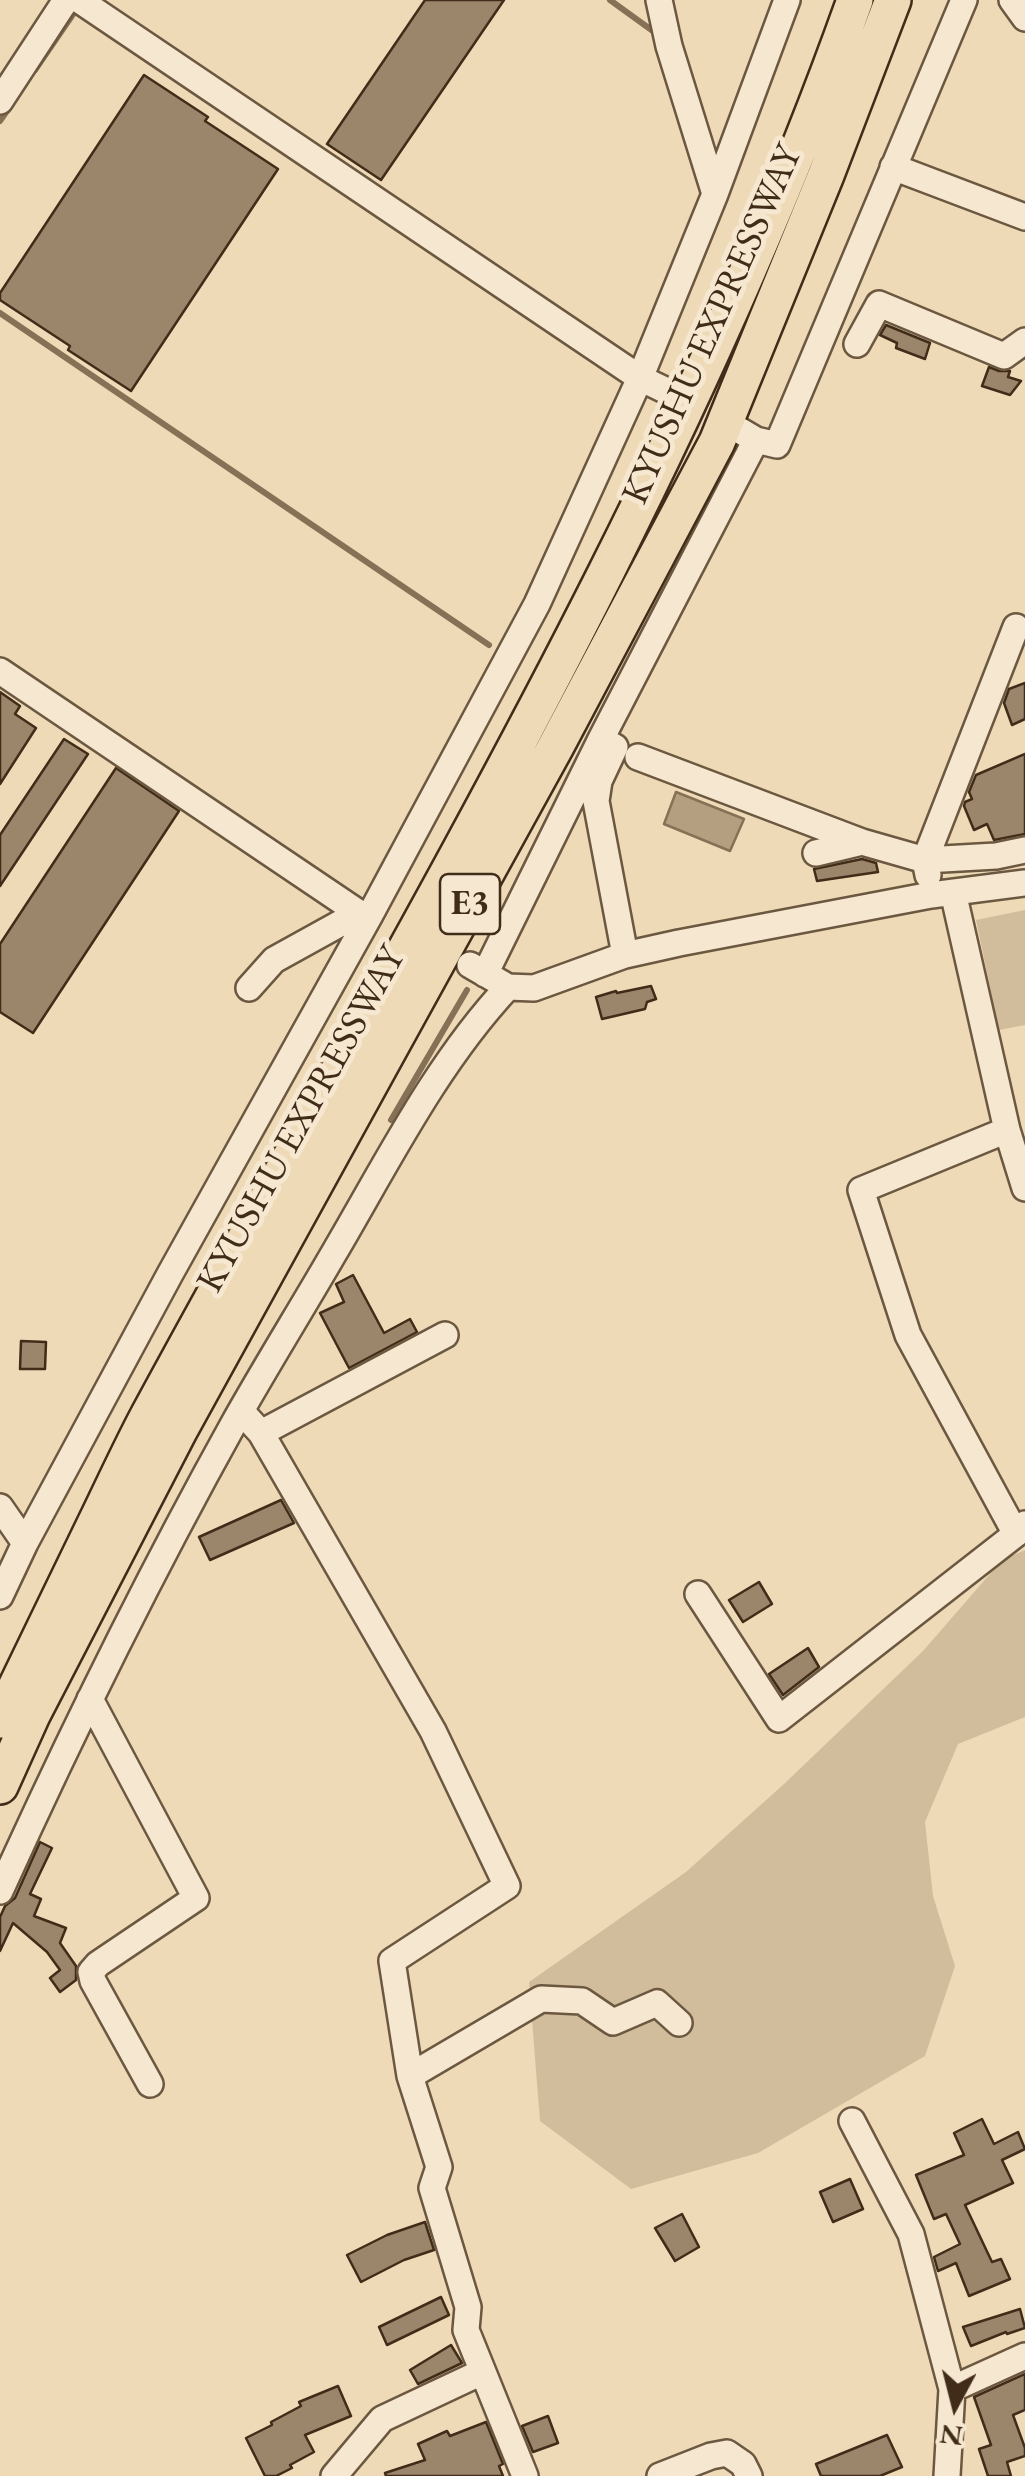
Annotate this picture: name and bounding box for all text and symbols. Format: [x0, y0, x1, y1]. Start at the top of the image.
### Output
street label: KYUSHU EXPRESSWAY [613, 138, 813, 512]
road number: E3 [440, 874, 500, 934]
street label: KYUSHU EXPRESSWAY [188, 939, 416, 1301]
north arrow [905, 2356, 1005, 2456]
text: N [938, 2417, 965, 2455]

